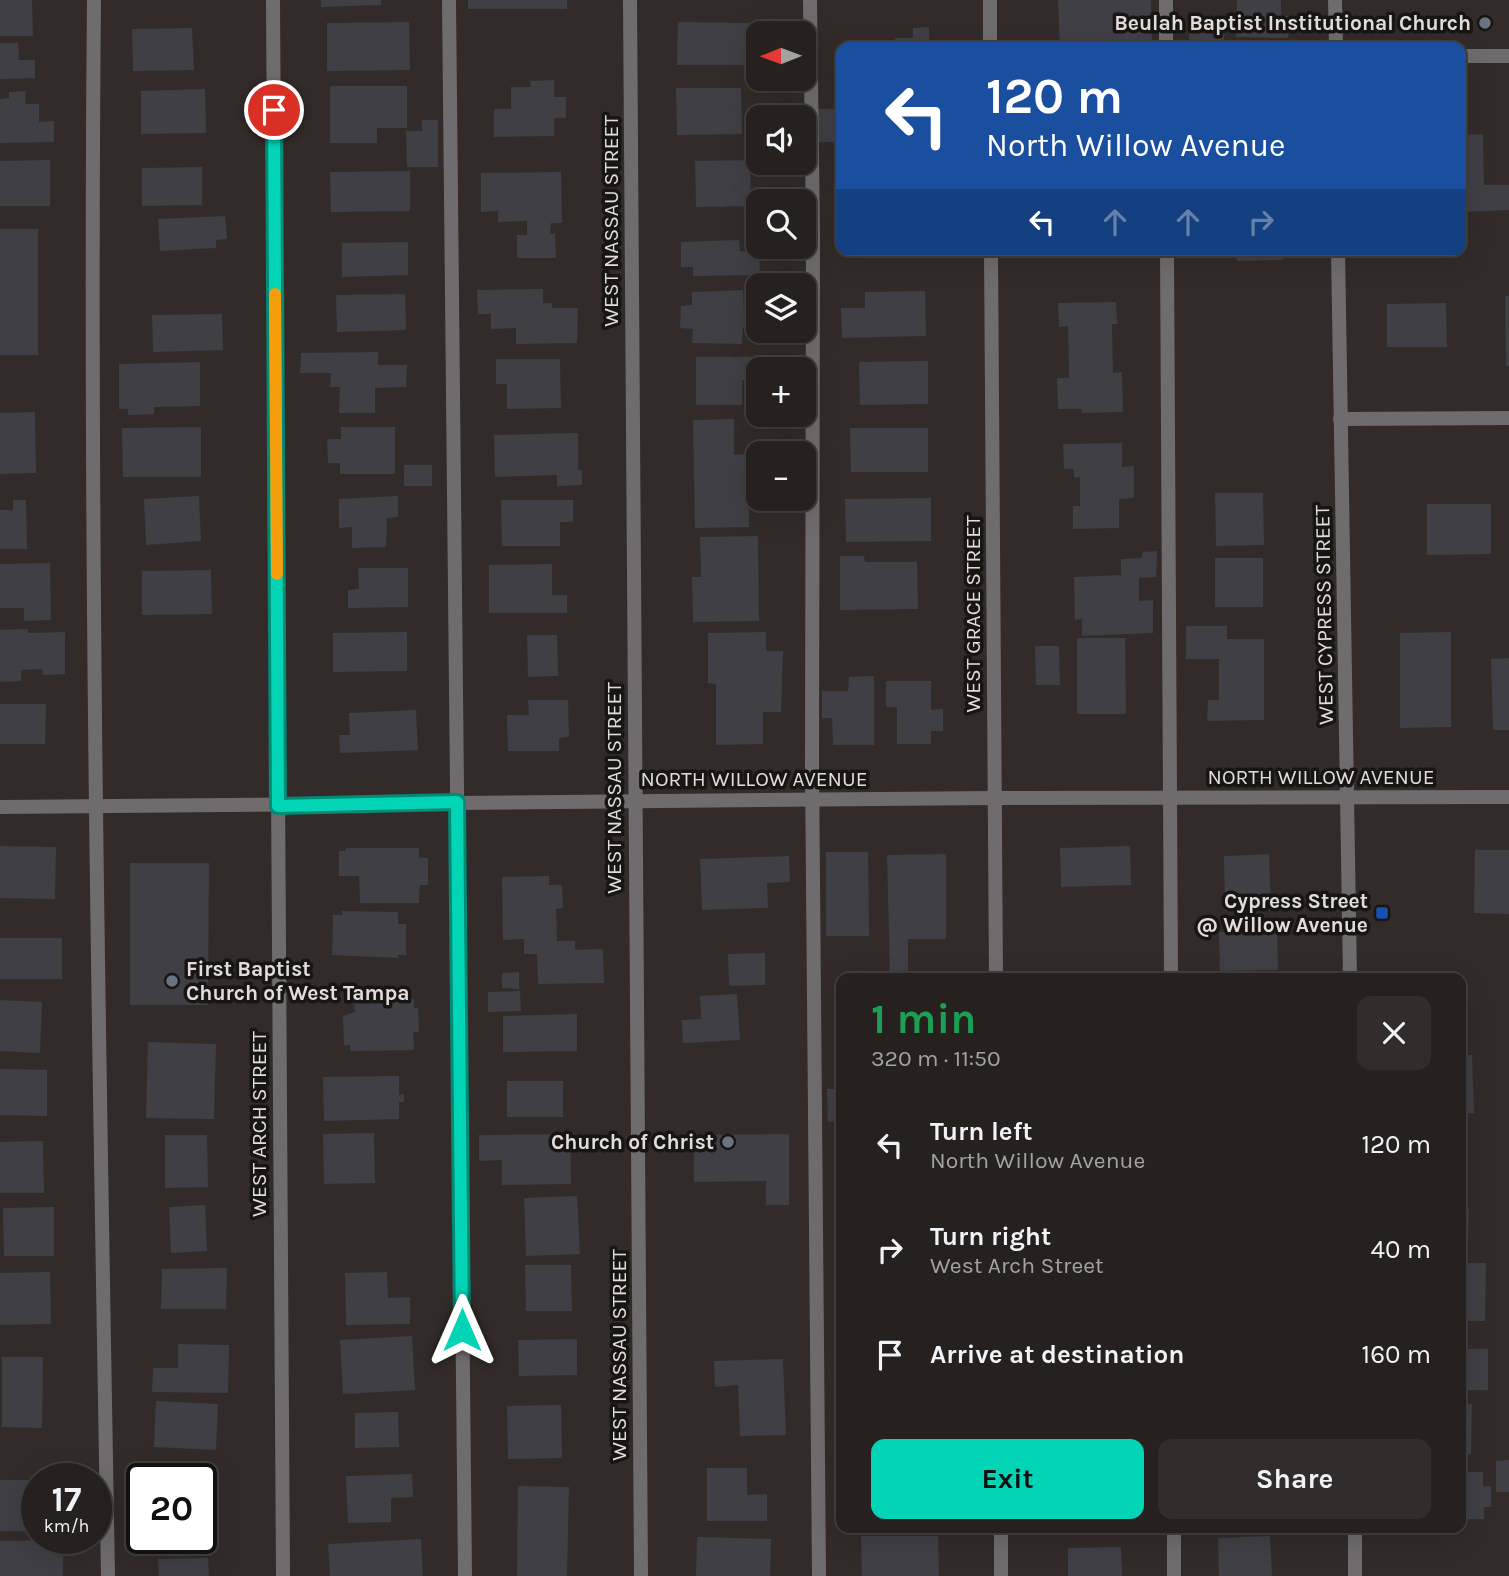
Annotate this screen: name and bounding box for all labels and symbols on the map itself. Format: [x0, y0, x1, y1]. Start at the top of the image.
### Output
place label: Beulah Baptist Institutional Church [1114, 11, 1471, 35]
marker: Beulah Baptist Institutional Church [1477, 15, 1493, 31]
north arrow [746, 21, 816, 91]
pin [244, 80, 304, 140]
street label: WEST NASSAU STREET [599, 115, 623, 327]
street label: WEST CYPRESS STREET [1310, 504, 1338, 725]
street label: WEST GRACE STREET [961, 515, 985, 713]
street label: WEST NASSAU STREET [602, 682, 626, 894]
street label: NORTH WILLOW AVENUE [1208, 765, 1434, 789]
street label: NORTH WILLOW AVENUE [641, 767, 867, 791]
place label: Cypress Street @ Willow Avenue [1196, 889, 1368, 937]
marker: Cypress Street @ Willow Avenue [1374, 905, 1390, 921]
place label: First Baptist Church of West Tampa [186, 957, 410, 1005]
marker: First Baptist Church of West Tampa [164, 973, 180, 989]
street label: WEST ARCH STREET [247, 1031, 271, 1217]
place label: Church of Christ [551, 1130, 714, 1154]
marker: Church of Christ [720, 1134, 736, 1150]
street label: WEST NASSAU STREET [607, 1249, 631, 1461]
position arrow [425, 1293, 499, 1367]
speed limit sign: 20 [126, 1463, 217, 1554]

